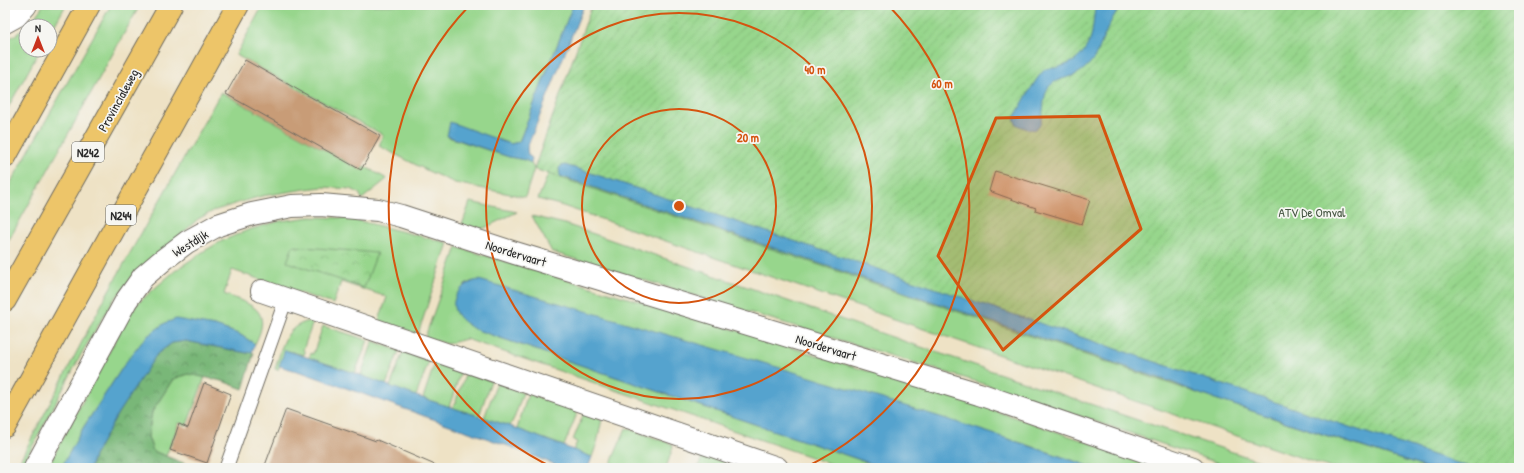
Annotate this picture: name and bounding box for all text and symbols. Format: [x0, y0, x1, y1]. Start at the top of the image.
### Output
north arrow [18, 18, 58, 58]
text: N [35, 21, 41, 35]
text: 40 m [805, 61, 825, 78]
street label: Provincialeweg [93, 65, 143, 135]
text: 60 m [931, 75, 953, 92]
text: 20 m [737, 129, 759, 146]
road number: N242 [72, 142, 104, 162]
centre of rings [672, 199, 686, 213]
park label: ATV De Omval [1279, 203, 1346, 221]
road number: N244 [106, 205, 136, 225]
street label: Westdijk [169, 225, 212, 261]
street label: Noordervaart [483, 235, 549, 271]
street label: Noordervaart [793, 329, 859, 365]

